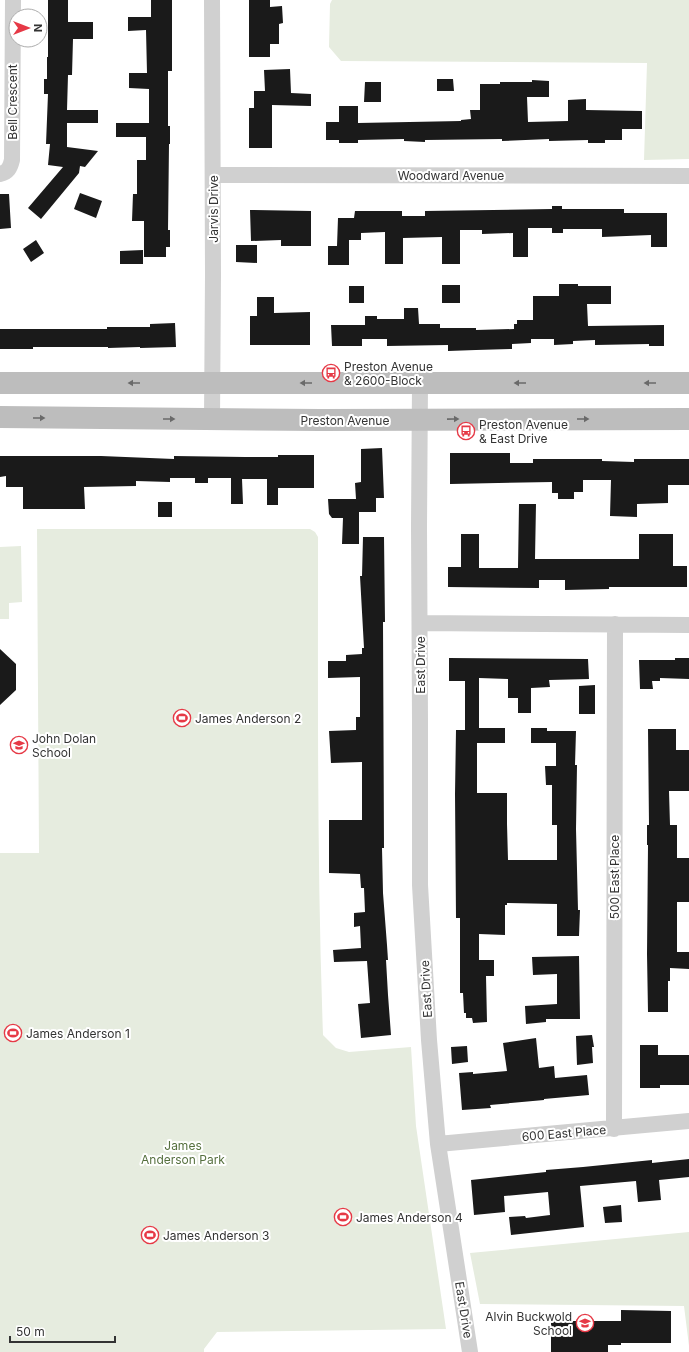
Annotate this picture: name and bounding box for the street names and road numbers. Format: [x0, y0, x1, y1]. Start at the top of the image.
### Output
street label: Bell Crescent [5, 64, 20, 140]
street label: Woodward Avenue [398, 168, 504, 183]
street label: Jarvis Drive [206, 175, 221, 243]
street label: Preston Avenue [301, 413, 389, 428]
street label: East Drive [413, 636, 428, 694]
street label: 500 East Place [607, 835, 622, 919]
street label: East Drive [417, 960, 435, 1018]
street label: 600 East Place [521, 1122, 607, 1144]
street label: East Drive [452, 1280, 476, 1340]

